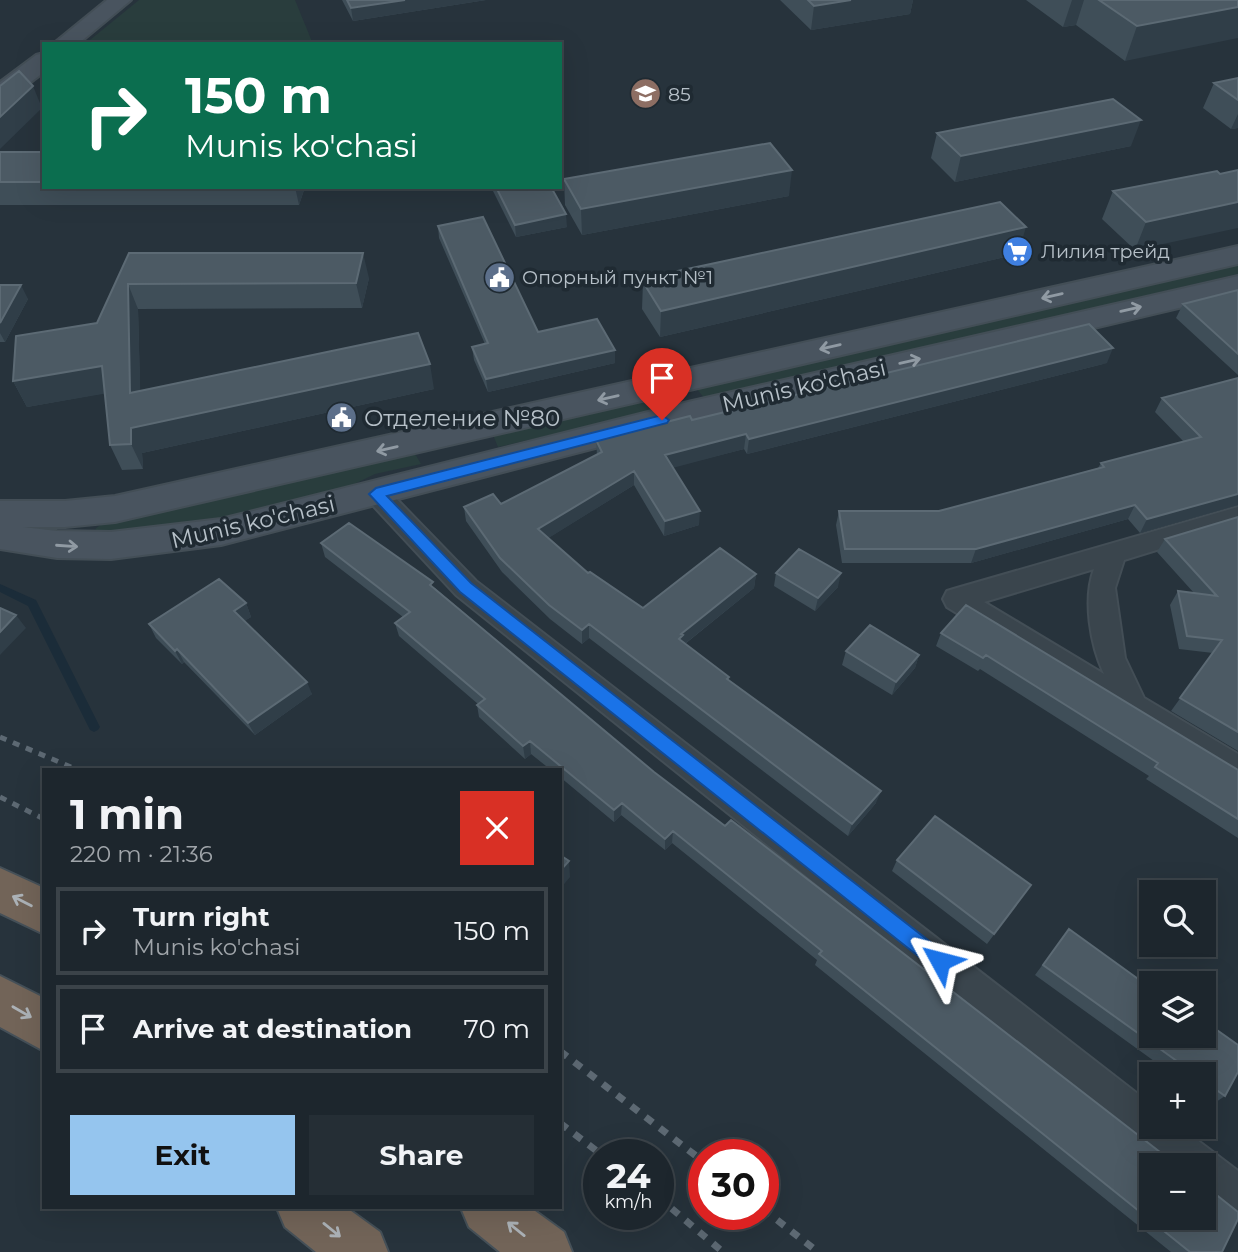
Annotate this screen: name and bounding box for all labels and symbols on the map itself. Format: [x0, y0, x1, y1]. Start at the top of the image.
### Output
school or university icon: 85 [628, 77, 662, 111]
place label: 85 [668, 83, 691, 106]
supermarket icon: Лилия трейд [1001, 234, 1035, 268]
place label: Лилия трейд [1041, 240, 1170, 263]
public building icon: Опорный пункт №1 [482, 260, 516, 294]
place label: Опорный пункт №1 [522, 266, 713, 289]
one-way arrow [1041, 290, 1064, 304]
one-way arrow [1119, 302, 1142, 315]
one-way arrow [819, 341, 842, 354]
pin [632, 348, 692, 420]
street label: Munis ko'chasi [719, 354, 889, 418]
one-way arrow [898, 354, 921, 367]
one-way arrow [597, 391, 620, 405]
public building icon: Отделение №80 [324, 401, 358, 435]
place label: Отделение №80 [364, 404, 560, 432]
one-way arrow [376, 443, 399, 456]
street label: Munis ko'chasi [168, 490, 338, 554]
one-way arrow [56, 540, 79, 553]
one-way arrow [12, 893, 33, 907]
position arrow [903, 924, 977, 998]
one-way arrow [12, 1006, 32, 1020]
speed limit sign: 30 [688, 1139, 779, 1230]
one-way arrow [322, 1222, 340, 1237]
one-way arrow [508, 1222, 526, 1237]

